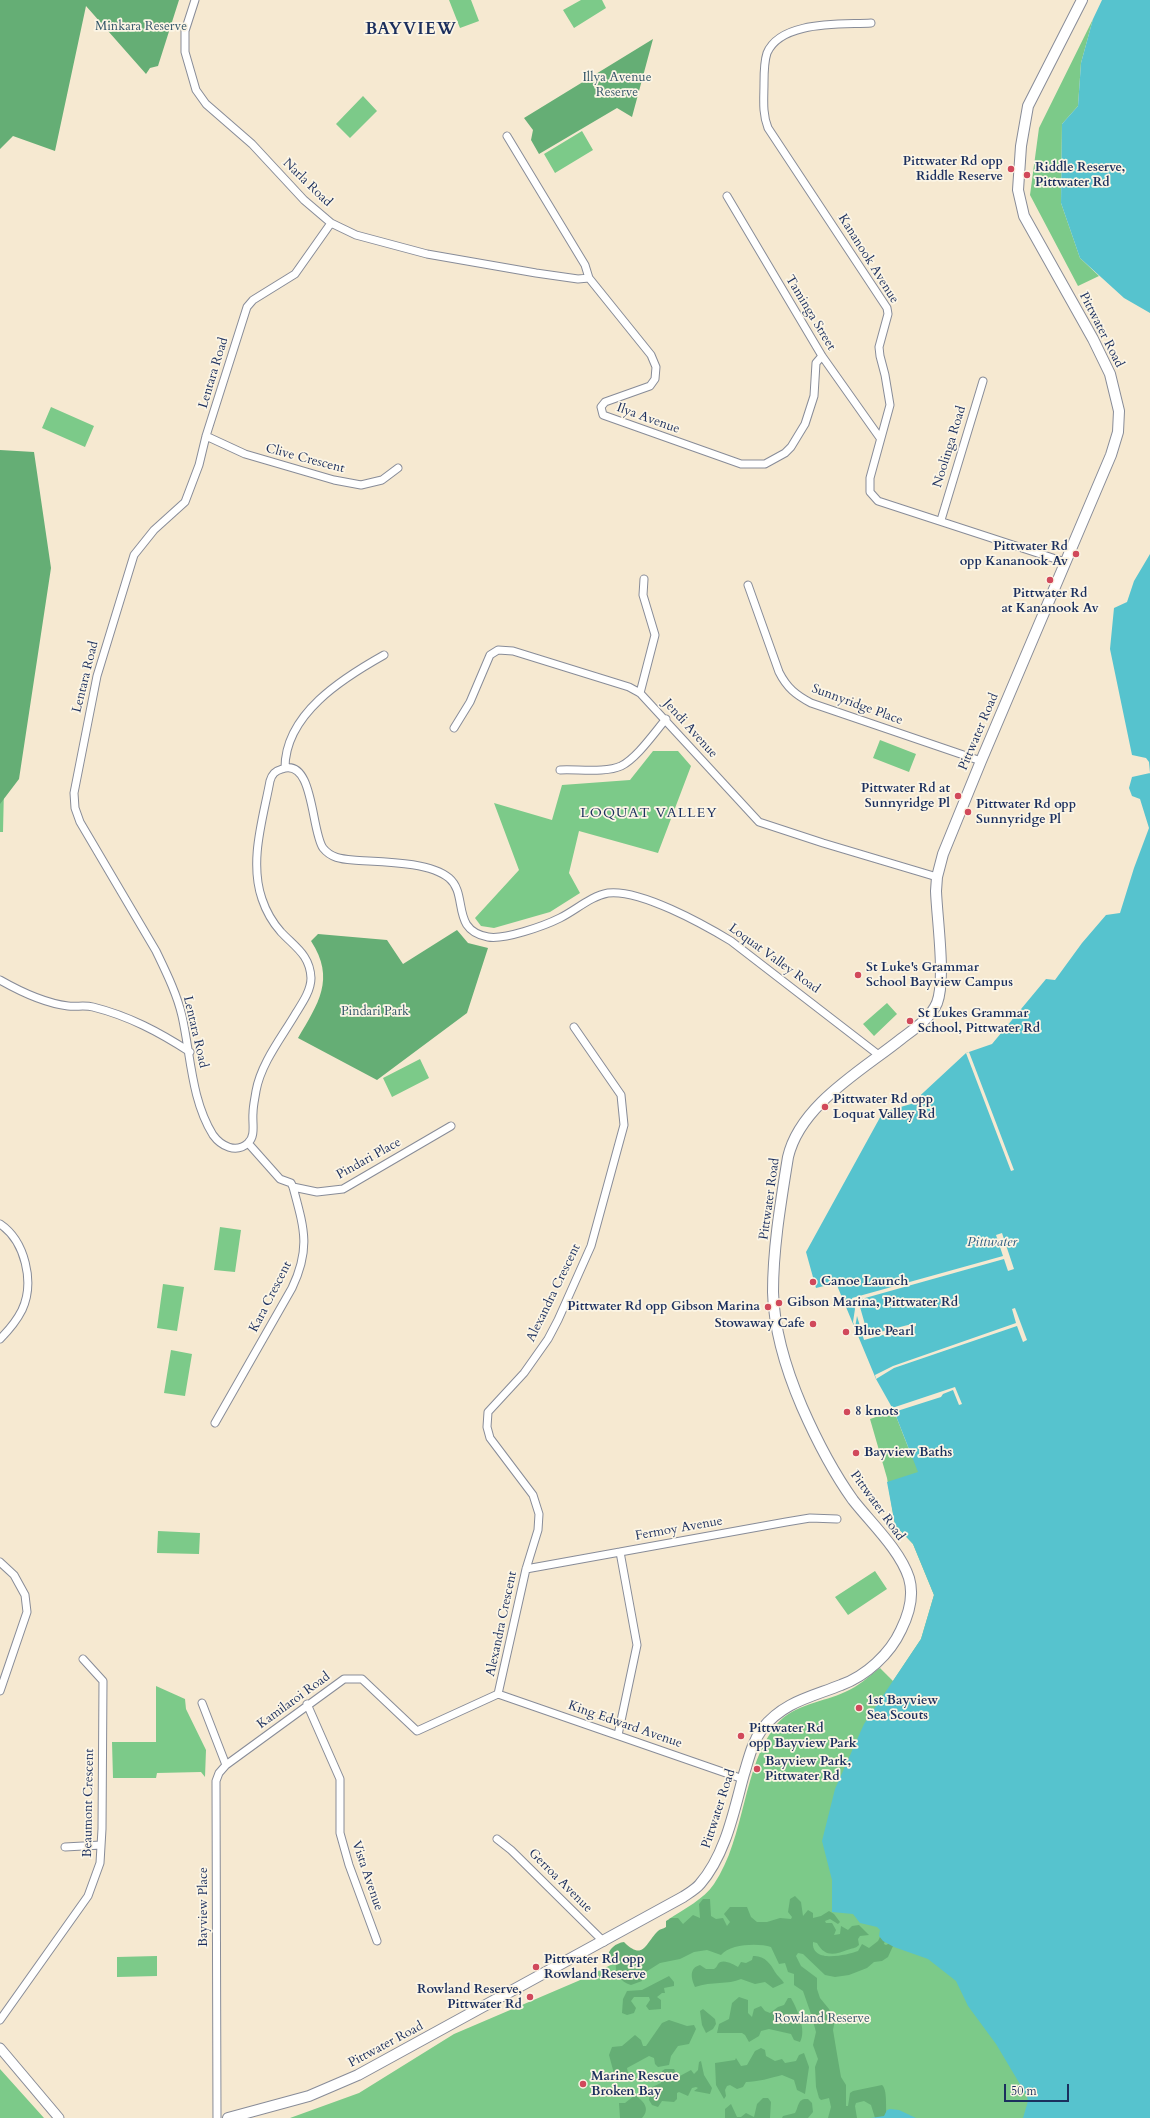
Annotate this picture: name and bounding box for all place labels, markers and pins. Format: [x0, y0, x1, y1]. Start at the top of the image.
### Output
place label: Pittwater Rd opp Riddle Reserve [903, 154, 1003, 185]
place label: Riddle Reserve, Pittwater Rd [1035, 160, 1125, 191]
marker: Pittwater Rd opp Riddle Reserve [1006, 164, 1016, 174]
marker: Riddle Reserve, Pittwater Rd [1022, 170, 1032, 180]
place label: Pittwater Rd opp Kananook Av [960, 539, 1068, 570]
marker: Pittwater Rd opp Kananook Av [1071, 549, 1081, 559]
marker: Pittwater Rd at Kananook Av [1045, 575, 1055, 585]
place label: Pittwater Rd at Kananook Av [1001, 586, 1099, 617]
place label: Pittwater Rd at Sunnyridge Pl [861, 781, 950, 812]
marker: Pittwater Rd at Sunnyridge Pl [953, 791, 963, 801]
place label: Pittwater Rd opp Sunnyridge Pl [976, 797, 1076, 828]
marker: Pittwater Rd opp Sunnyridge Pl [963, 807, 973, 817]
place label: St Luke's Grammar School Bayview Campus [866, 960, 1013, 991]
marker: St Luke's Grammar School Bayview Campus [853, 970, 863, 980]
place label: St Lukes Grammar School, Pittwater Rd [918, 1006, 1040, 1037]
marker: St Lukes Grammar School, Pittwater Rd [905, 1016, 915, 1026]
place label: Pittwater Rd opp Loquat Valley Rd [833, 1092, 935, 1123]
marker: Pittwater Rd opp Loquat Valley Rd [820, 1102, 830, 1112]
place label: Canoe Launch [821, 1274, 908, 1290]
marker: Canoe Launch [808, 1277, 818, 1287]
place label: Gibson Marina, Pittwater Rd [787, 1295, 958, 1311]
marker: Gibson Marina, Pittwater Rd [774, 1298, 784, 1308]
place label: Pittwater Rd opp Gibson Marina [567, 1299, 760, 1315]
marker: Pittwater Rd opp Gibson Marina [763, 1302, 773, 1312]
place label: Stowaway Cafe [715, 1316, 805, 1332]
marker: Stowaway Cafe [808, 1319, 818, 1329]
place label: Blue Pearl [854, 1324, 914, 1340]
marker: Blue Pearl [841, 1327, 851, 1337]
place label: 8 knots [855, 1404, 899, 1420]
marker: 8 knots [842, 1407, 852, 1417]
place label: Bayview Baths [864, 1445, 952, 1461]
marker: Bayview Baths [851, 1448, 861, 1458]
place label: 1st Bayview Sea Scouts [867, 1693, 938, 1724]
marker: 1st Bayview Sea Scouts [854, 1703, 864, 1713]
place label: Pittwater Rd opp Bayview Park [749, 1721, 857, 1752]
marker: Pittwater Rd opp Bayview Park [736, 1731, 746, 1741]
place label: Bayview Park, Pittwater Rd [765, 1754, 851, 1785]
marker: Bayview Park, Pittwater Rd [752, 1764, 762, 1774]
place label: Pittwater Rd opp Rowland Reserve [544, 1952, 646, 1983]
marker: Pittwater Rd opp Rowland Reserve [531, 1962, 541, 1972]
place label: Rowland Reserve, Pittwater Rd [417, 1982, 522, 2013]
marker: Rowland Reserve, Pittwater Rd [525, 1992, 535, 2002]
place label: Marine Rescue Broken Bay [591, 2069, 679, 2100]
marker: Marine Rescue Broken Bay [578, 2079, 588, 2089]

